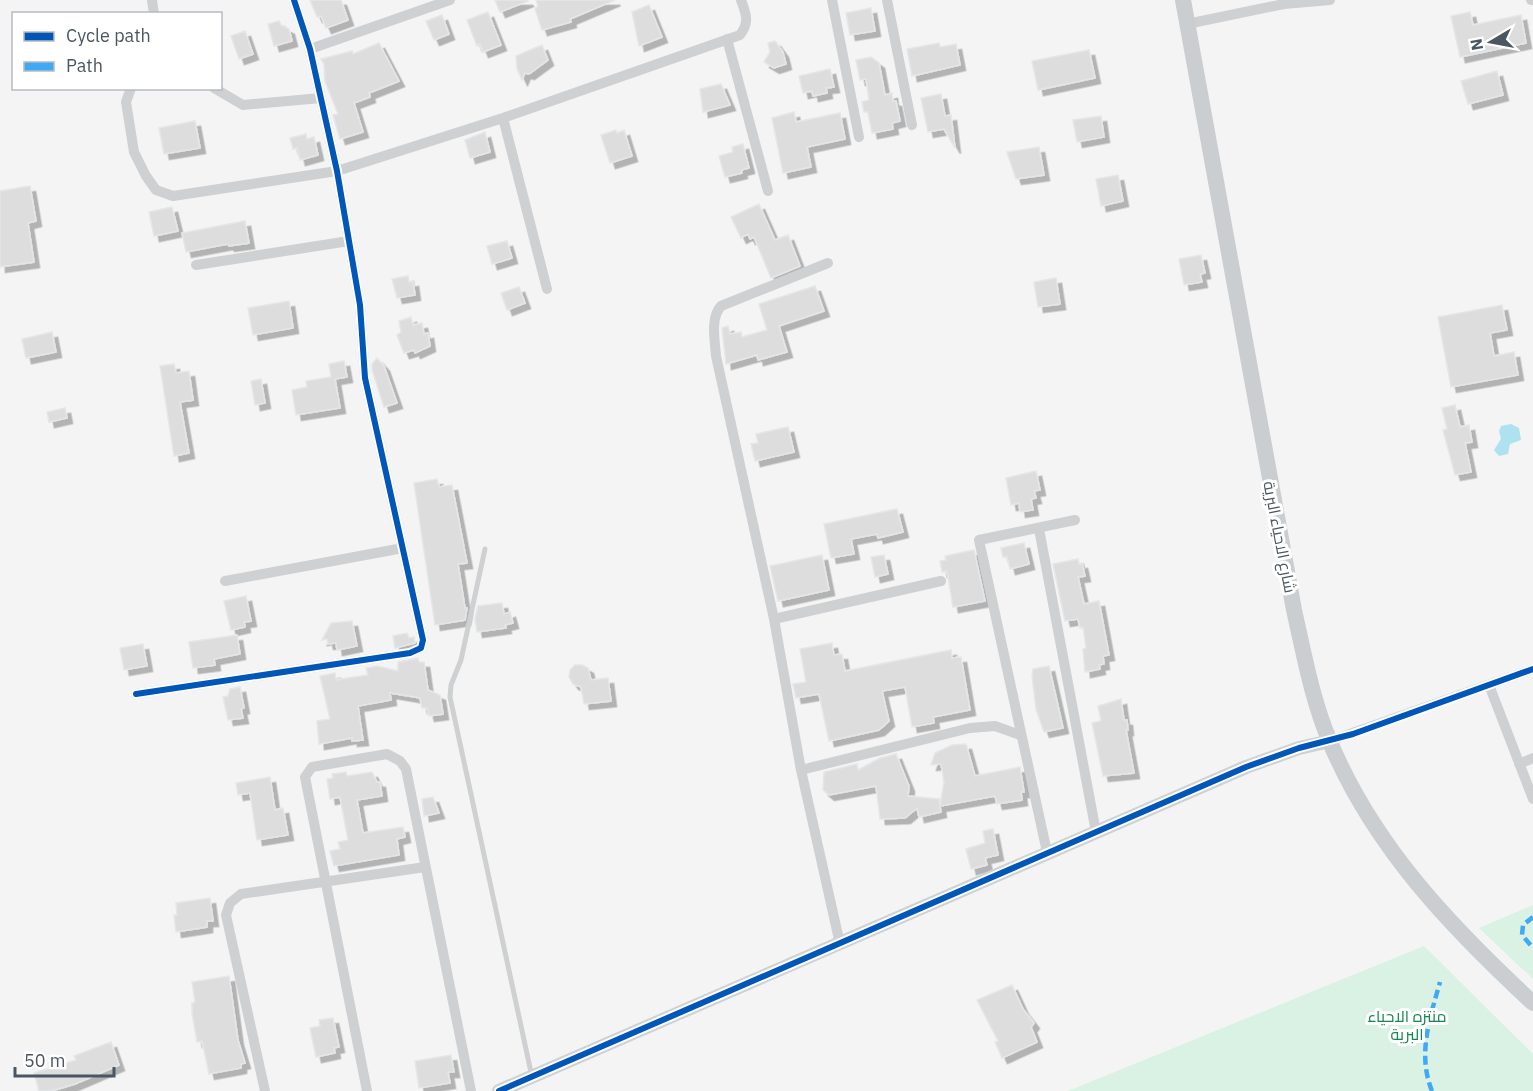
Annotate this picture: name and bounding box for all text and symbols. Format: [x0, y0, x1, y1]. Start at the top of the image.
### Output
legend [12, 12, 222, 90]
north arrow [1461, 12, 1521, 72]
text: Cycle path [66, 24, 151, 47]
text: N [1465, 37, 1487, 52]
text: Path [66, 54, 103, 77]
street label: شارع الاحياء البرية [1257, 480, 1301, 595]
park label: منتزه الاحياء البرية [1367, 1006, 1447, 1044]
scale bar [15, 1040, 114, 1078]
text: 50 m [24, 1049, 66, 1072]

